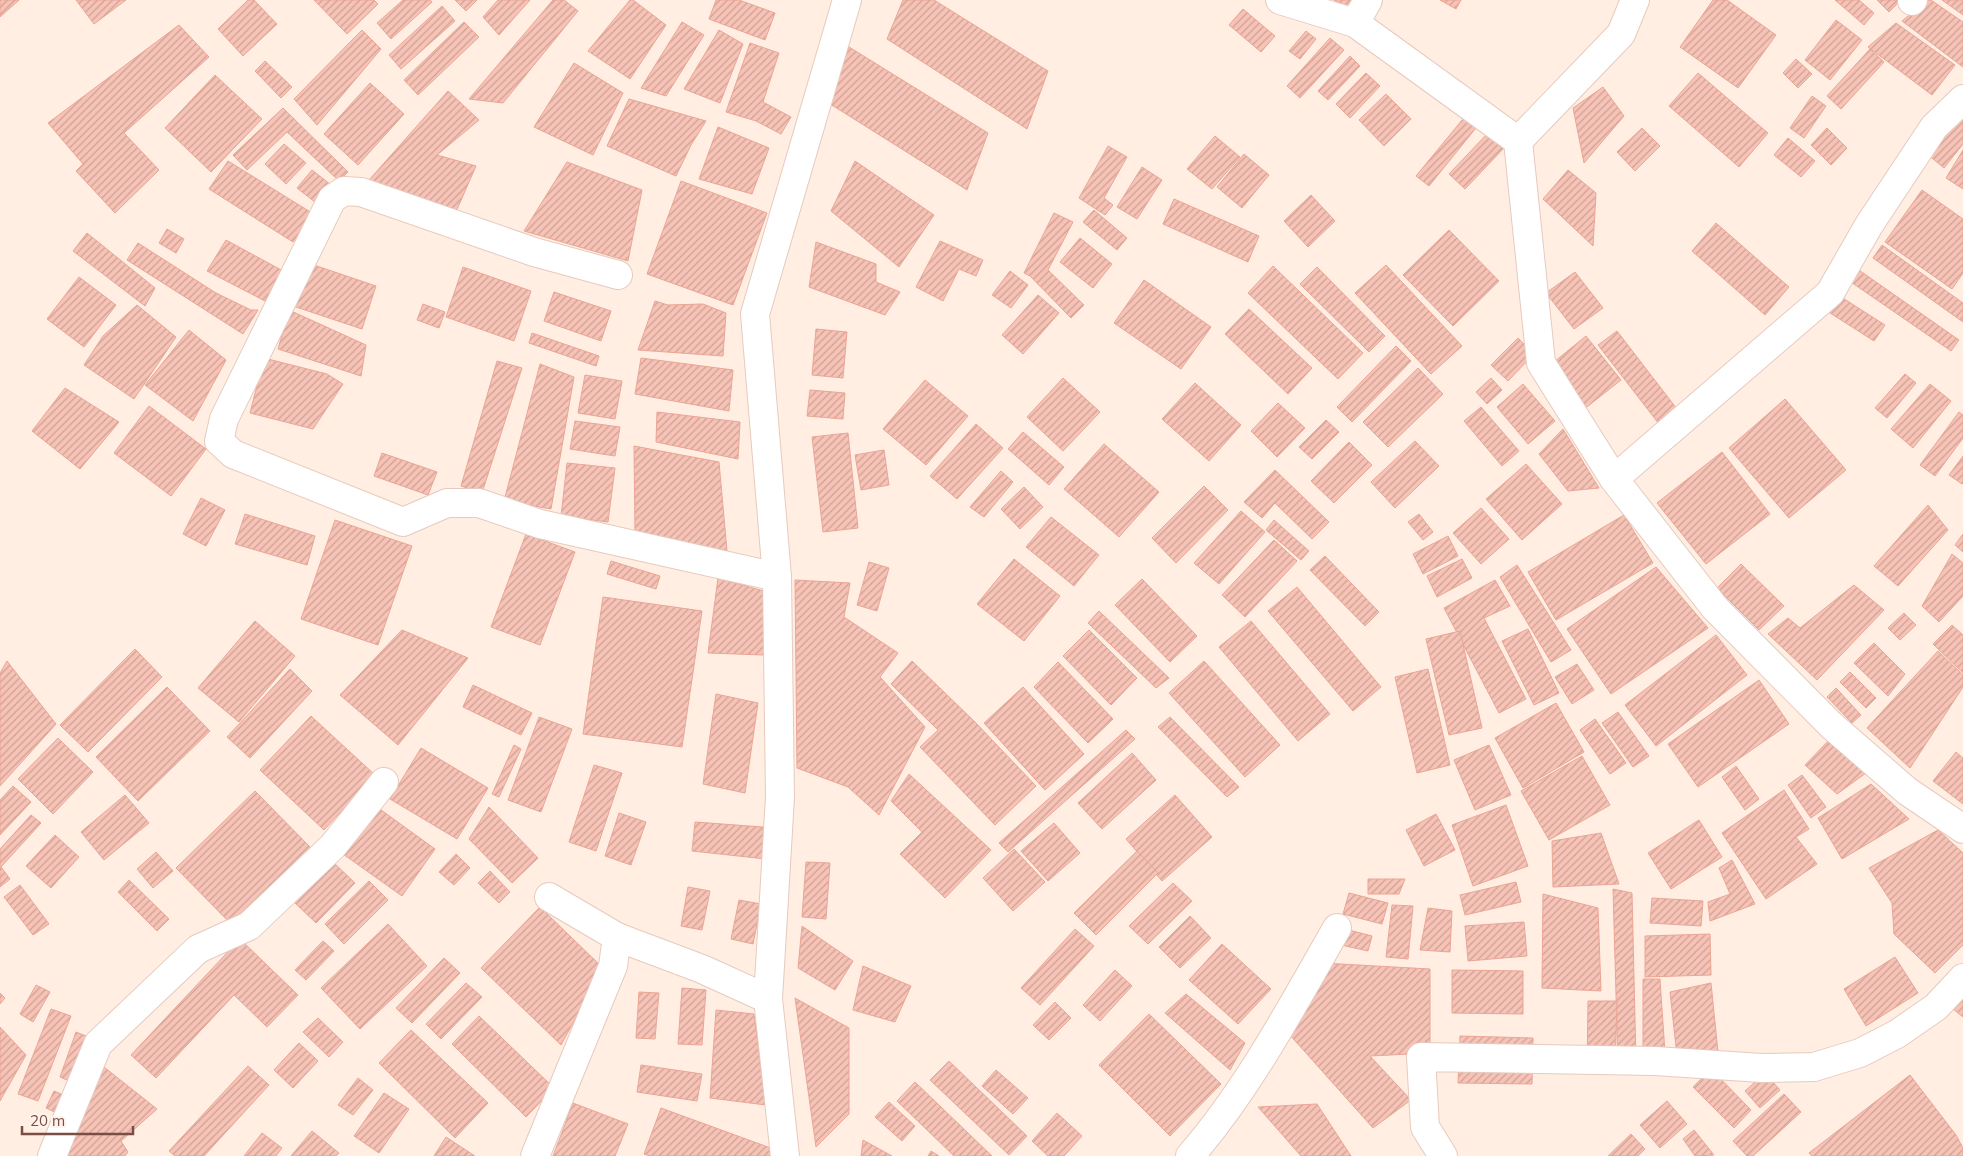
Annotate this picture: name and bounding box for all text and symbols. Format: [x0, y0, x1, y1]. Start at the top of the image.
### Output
scale bar [22, 1104, 134, 1136]
text: 20 m [30, 1111, 65, 1130]

